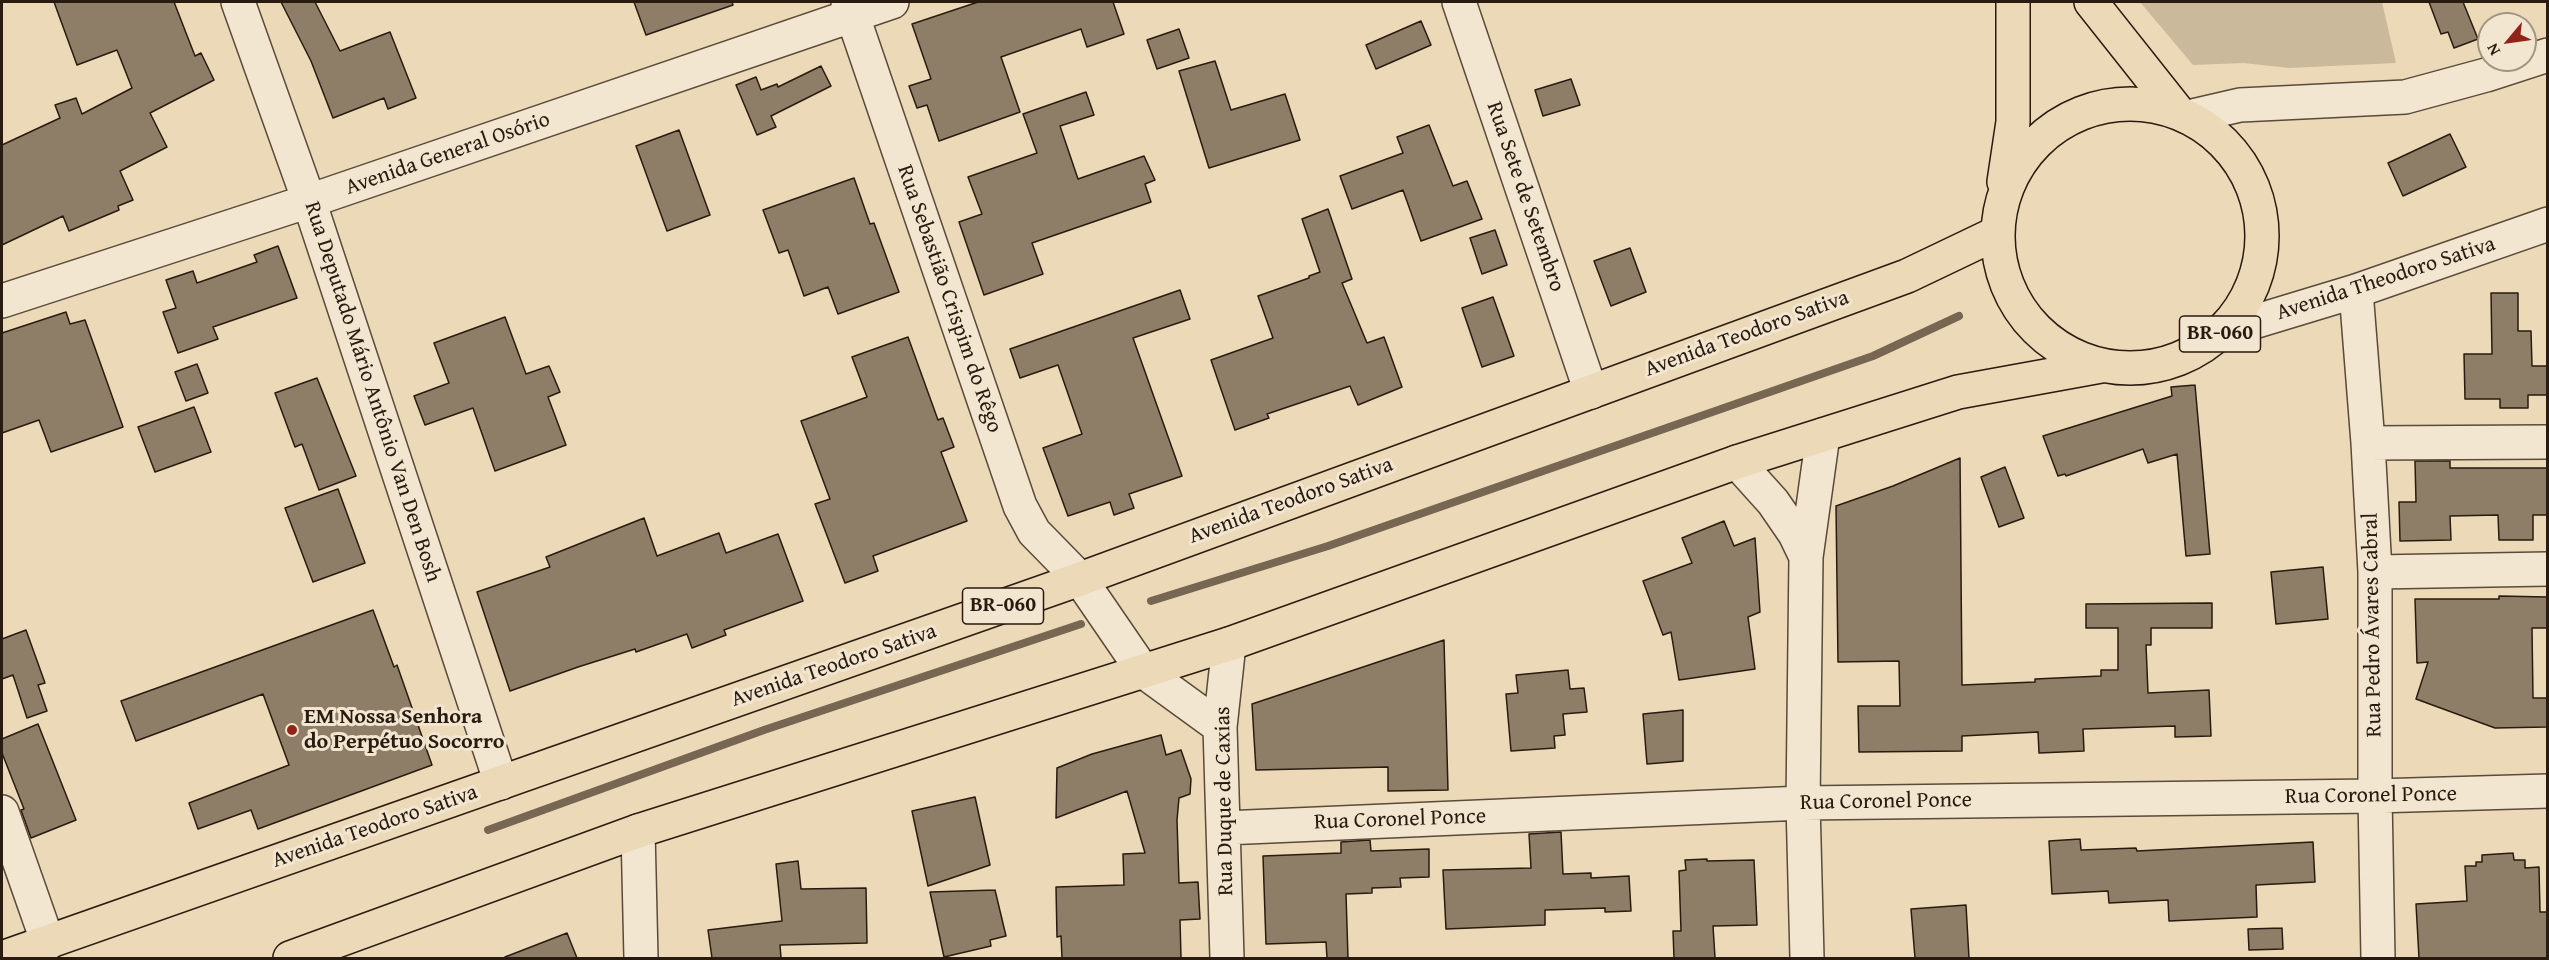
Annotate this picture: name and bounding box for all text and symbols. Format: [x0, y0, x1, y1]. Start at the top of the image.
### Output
north arrow [2477, 12, 2537, 72]
text: N [2480, 39, 2506, 60]
street label: Rua Sete de Setembro [1480, 99, 1570, 295]
street label: Avenida General Osório [342, 107, 554, 201]
street label: Rua Sebastião Crispim do Rêgo [891, 162, 1007, 436]
street label: Rua Deputado Mário Antônio Van Den Bosh [298, 198, 446, 586]
street label: Avenida Theodoro Sativa [2273, 231, 2499, 327]
street label: Avenida Teodoro Sativa [1641, 285, 1853, 383]
road number: BR-060 [2180, 316, 2260, 352]
street label: Avenida Teodoro Sativa [1185, 452, 1397, 550]
street label: Rua Pedro Ávares Cabral [2358, 513, 2388, 737]
road number: BR-060 [962, 588, 1044, 624]
street label: Avenida Teodoro Sativa [728, 618, 940, 714]
place label: EM Nossa Senhora do Perpétuo Socorro [304, 704, 504, 756]
street label: Rua Duque de Caxias [1210, 706, 1240, 896]
marker: EM Nossa Senhora do Perpétuo Socorro [285, 723, 299, 737]
street label: Avenida Teodoro Sativa [269, 779, 481, 875]
street label: Rua Coronel Ponce [2285, 781, 2457, 811]
street label: Rua Coronel Ponce [1800, 787, 1972, 817]
street label: Rua Coronel Ponce [1314, 804, 1486, 836]

